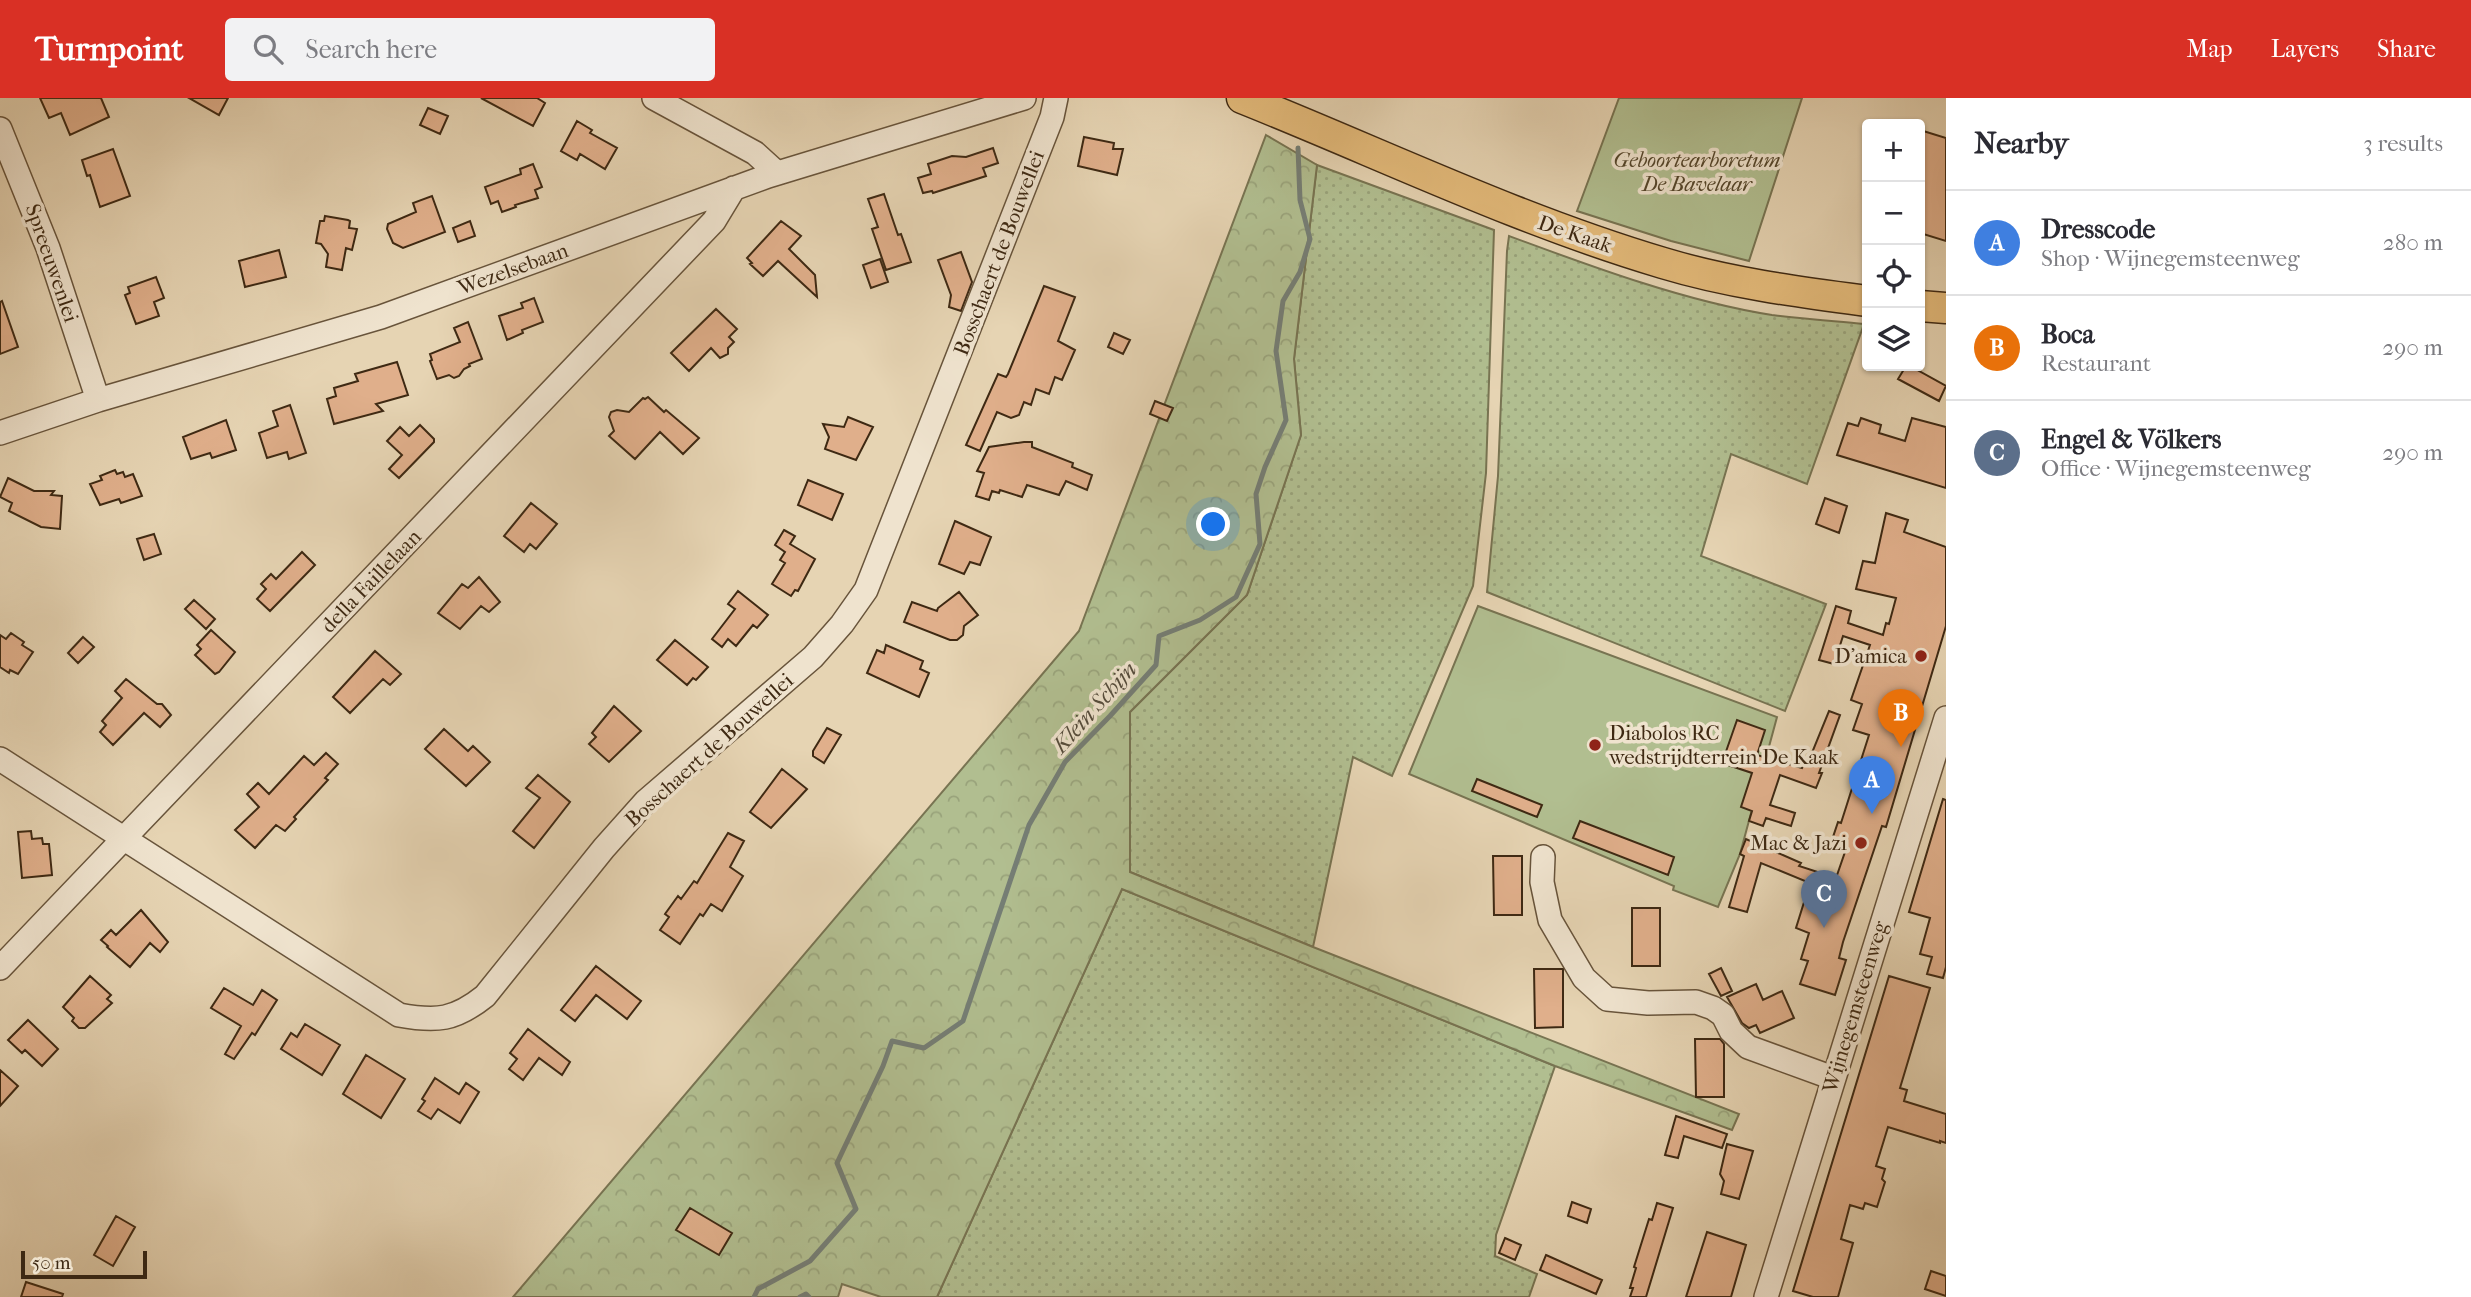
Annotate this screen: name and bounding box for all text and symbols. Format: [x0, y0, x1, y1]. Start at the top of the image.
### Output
search box [225, 18, 715, 81]
text: Turnpoint [35, 30, 183, 69]
icon: search [249, 30, 287, 68]
text: Search here [305, 34, 437, 65]
text: Map [2187, 35, 2233, 63]
text: Layers [2271, 35, 2339, 63]
text: Share [2377, 35, 2436, 63]
map controls [1862, 119, 1925, 371]
button: + [1862, 119, 1925, 182]
text: Nearby [1974, 126, 2069, 161]
text: 3 results [2363, 130, 2443, 157]
street label: Bosschaert de Bouwellei [949, 147, 1049, 359]
park label: Geboortearboretum De Bavelaar [1613, 148, 1781, 196]
button: − [1862, 182, 1925, 245]
street label: Spreeuwenlei [21, 201, 83, 325]
street label: De Kaak [1535, 210, 1615, 258]
text: Dresscode [2041, 214, 2155, 245]
text: A [1990, 229, 2004, 256]
text: 280 m [2383, 229, 2443, 256]
street label: Wezelsebaan [454, 238, 571, 300]
button: locate [1862, 245, 1925, 308]
text: Shop · Wijnegemsteenweg [2041, 245, 2299, 272]
button: layers [1862, 308, 1925, 371]
text: Boca [2041, 319, 2095, 350]
text: B [1990, 334, 2004, 361]
text: 290 m [2382, 334, 2443, 361]
text: Restaurant [2041, 350, 2151, 377]
text: Engel & Völkers [2041, 424, 2221, 455]
text: C [1989, 439, 2005, 466]
text: 290 m [2382, 439, 2443, 466]
text: Office · Wijnegemsteenweg [2041, 455, 2310, 482]
your location [1196, 507, 1230, 541]
street label: della Faillelaan [316, 525, 426, 637]
place label: D'amica [1835, 644, 1907, 668]
marker: D'amica [1913, 648, 1929, 664]
water label: Klein Schijn [1045, 656, 1142, 760]
street label: Bosschaert de Bouwellei [620, 668, 798, 832]
pin: B [1878, 689, 1924, 747]
place label: Diabolos RC wedstrijdterrein De Kaak [1608, 721, 1839, 769]
marker: Diabolos RC wedstrijdterrein De Kaak [1587, 737, 1603, 753]
pin: A [1849, 756, 1895, 814]
place label: Mac & Jazi [1750, 831, 1847, 855]
marker: Mac & Jazi [1853, 835, 1869, 851]
pin: C [1801, 870, 1847, 928]
street label: Wijnegemsteenweg [1817, 918, 1893, 1097]
scale bar [21, 1248, 147, 1280]
text: 50 m [32, 1252, 71, 1274]

